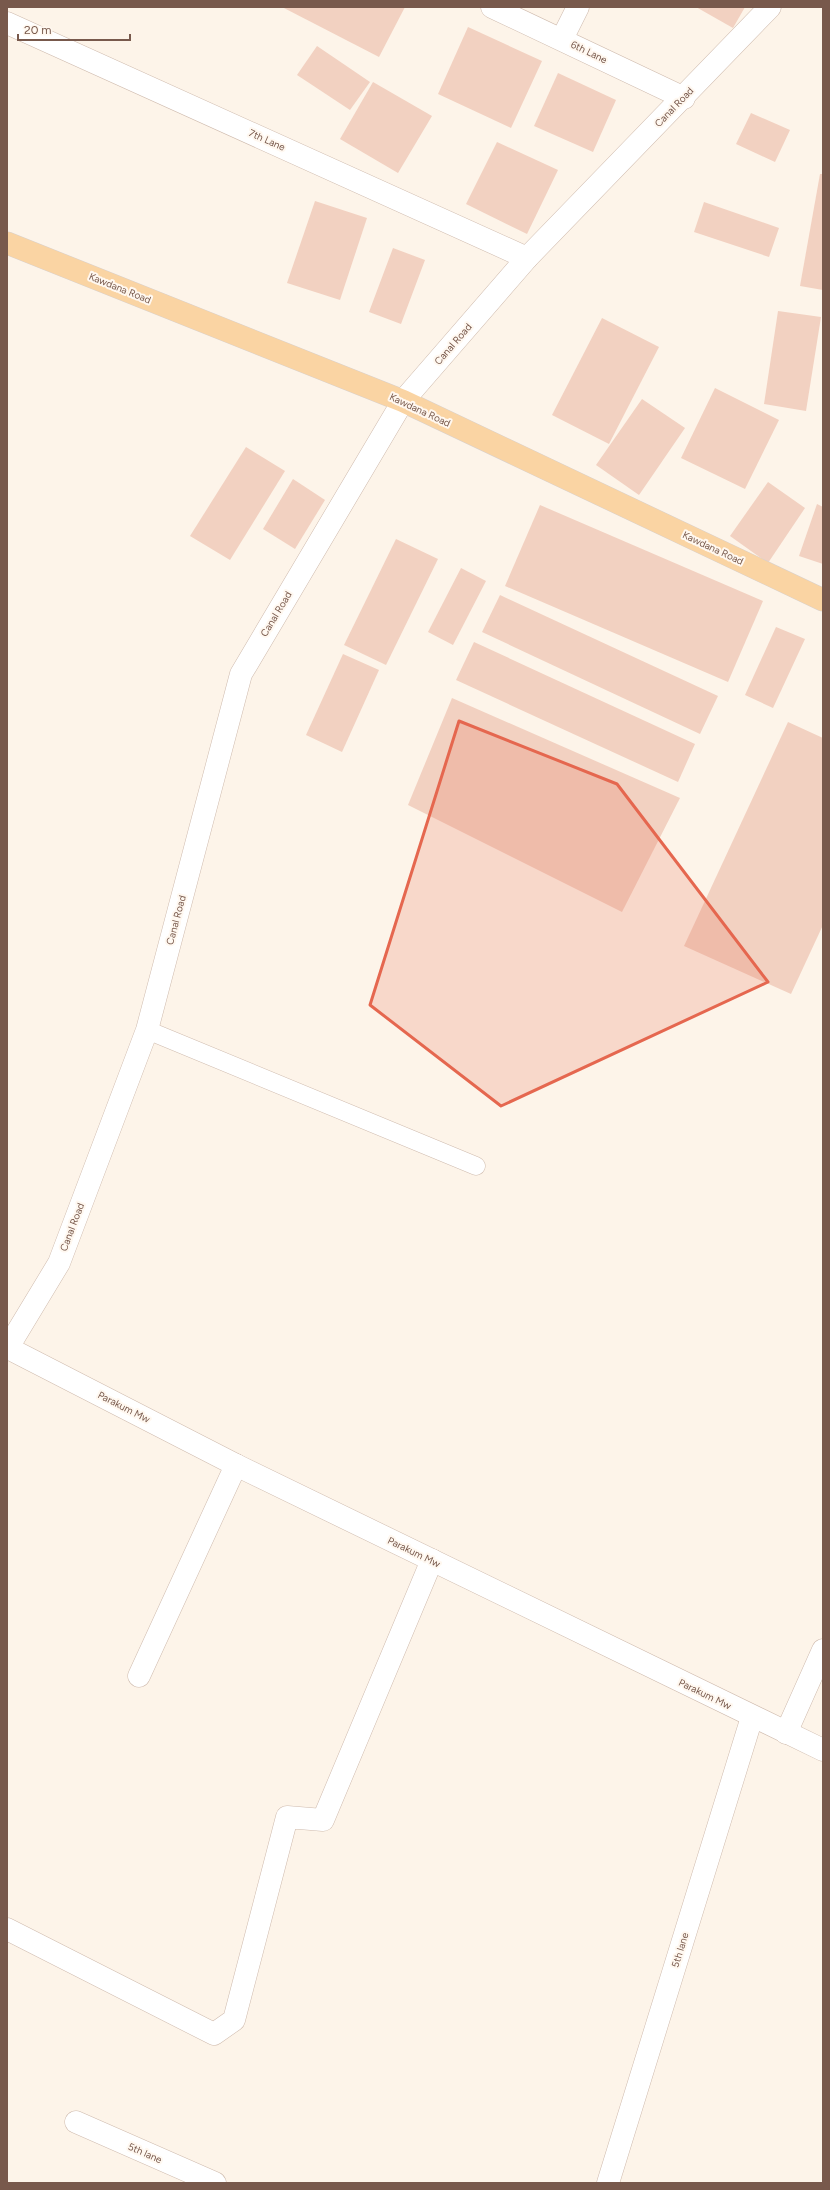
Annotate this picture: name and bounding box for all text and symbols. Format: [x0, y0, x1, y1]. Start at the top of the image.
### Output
scale bar [18, 16, 130, 42]
text: 20 m [24, 23, 52, 37]
street label: 6th Lane [569, 38, 610, 67]
street label: Canal Road [652, 84, 696, 130]
street label: 7th Lane [247, 126, 288, 154]
street label: Kawdana Road [87, 270, 153, 306]
street label: Canal Road [431, 321, 475, 367]
street label: Kawdana Road [387, 390, 453, 430]
street label: Kawdana Road [680, 528, 746, 568]
street label: Canal Road [257, 589, 295, 639]
street label: Canal Road [163, 894, 189, 946]
street label: Canal Road [57, 1201, 87, 1253]
street label: Parakum Mw [96, 1388, 152, 1426]
street label: Parakum Mw [386, 1534, 443, 1570]
street label: Parakum Mw [677, 1676, 734, 1712]
street label: 5th lane [669, 1930, 692, 1969]
street label: 5th lane [126, 2140, 165, 2166]

